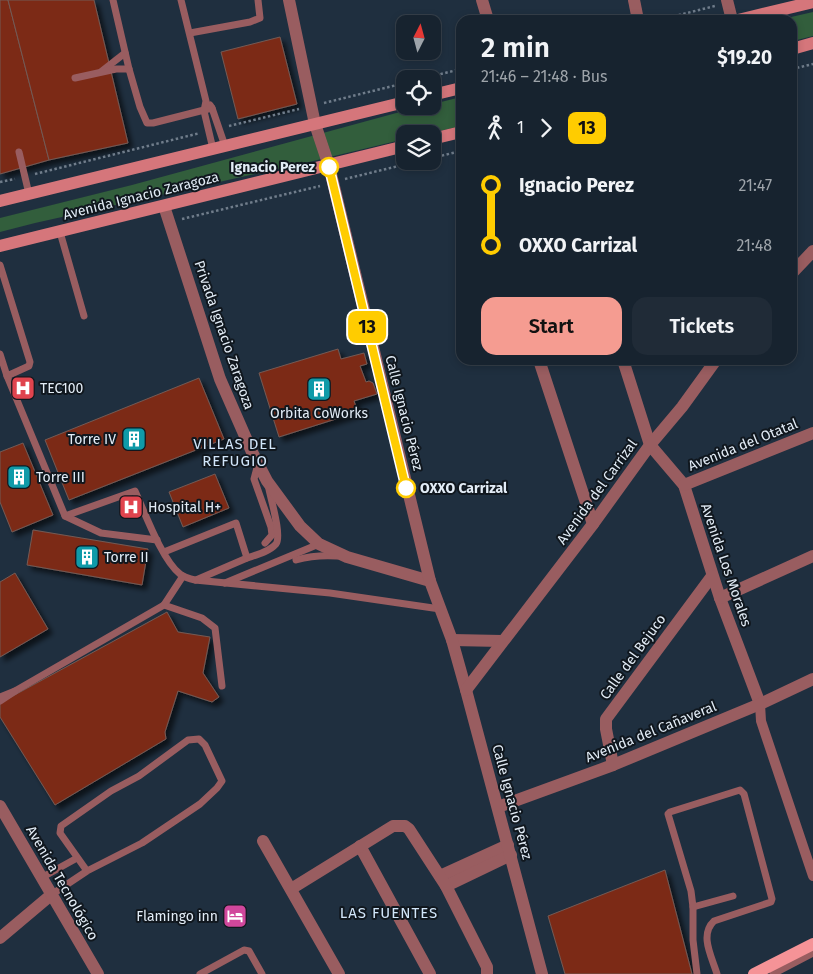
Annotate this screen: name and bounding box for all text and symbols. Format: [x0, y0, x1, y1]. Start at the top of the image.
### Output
north arrow [396, 15, 441, 60]
map controls [396, 15, 441, 170]
text: 2 min [481, 31, 550, 64]
text: $19.20 [717, 46, 772, 69]
text: 21:46 – 21:48 · Bus [481, 67, 607, 86]
button: locate [396, 70, 441, 115]
icon: walk [481, 114, 509, 142]
icon: forward [532, 114, 560, 142]
text: 13 [578, 117, 596, 139]
text: 1 [517, 118, 524, 137]
button: layers [396, 125, 441, 170]
marker: Ignacio Perez [319, 157, 339, 177]
place label: Ignacio Perez [230, 159, 316, 176]
street label: Avenida Ignacio Zaragoza [61, 168, 221, 224]
text: Ignacio Perez [519, 174, 634, 197]
text: 21:47 [739, 176, 772, 195]
text: OXXO Carrizal [519, 234, 637, 257]
text: 21:48 [736, 236, 772, 255]
street label: Privada Ignacio Zaragoza [190, 258, 258, 412]
button: Start [481, 297, 622, 355]
button: Tickets [632, 297, 772, 355]
line badge: 13 [344, 311, 390, 343]
text: 13 [358, 316, 376, 338]
street label: Calle Ignacio Pérez [381, 354, 427, 472]
hospital icon: TEC100 [10, 375, 36, 401]
building icon: Orbita CoWorks [306, 376, 332, 402]
place label: TEC100 [40, 380, 84, 397]
place label: Orbita CoWorks [270, 405, 368, 422]
street label: Avenida del Otatal [686, 415, 800, 475]
building icon: Torre IV [121, 426, 147, 452]
place label: Torre IV [68, 431, 116, 448]
district label: VILLAS DEL REFUGIO [193, 435, 277, 470]
street label: Avenida del Carrizal [553, 436, 641, 548]
building icon: Torre III [6, 464, 32, 490]
place label: Torre III [36, 469, 85, 486]
marker: OXXO Carrizal [396, 478, 416, 498]
place label: OXXO Carrizal [420, 480, 508, 497]
hospital icon: Hospital H+ [118, 494, 144, 520]
place label: Hospital H+ [148, 499, 221, 516]
street label: Avenida Los Morales [697, 501, 755, 629]
building icon: Torre II [74, 544, 100, 570]
place label: Torre II [104, 549, 149, 566]
street label: Calle del Bejuco [596, 611, 670, 703]
street label: Avenida del Cañaveral [583, 698, 719, 766]
street label: Calle Ignacio Pérez [488, 743, 536, 861]
street label: Avenida Tecnológico [22, 823, 102, 943]
hotel icon: Flamingo inn [222, 903, 248, 929]
district label: LAS FUENTES [340, 904, 438, 922]
place label: Flamingo inn [136, 908, 218, 925]

